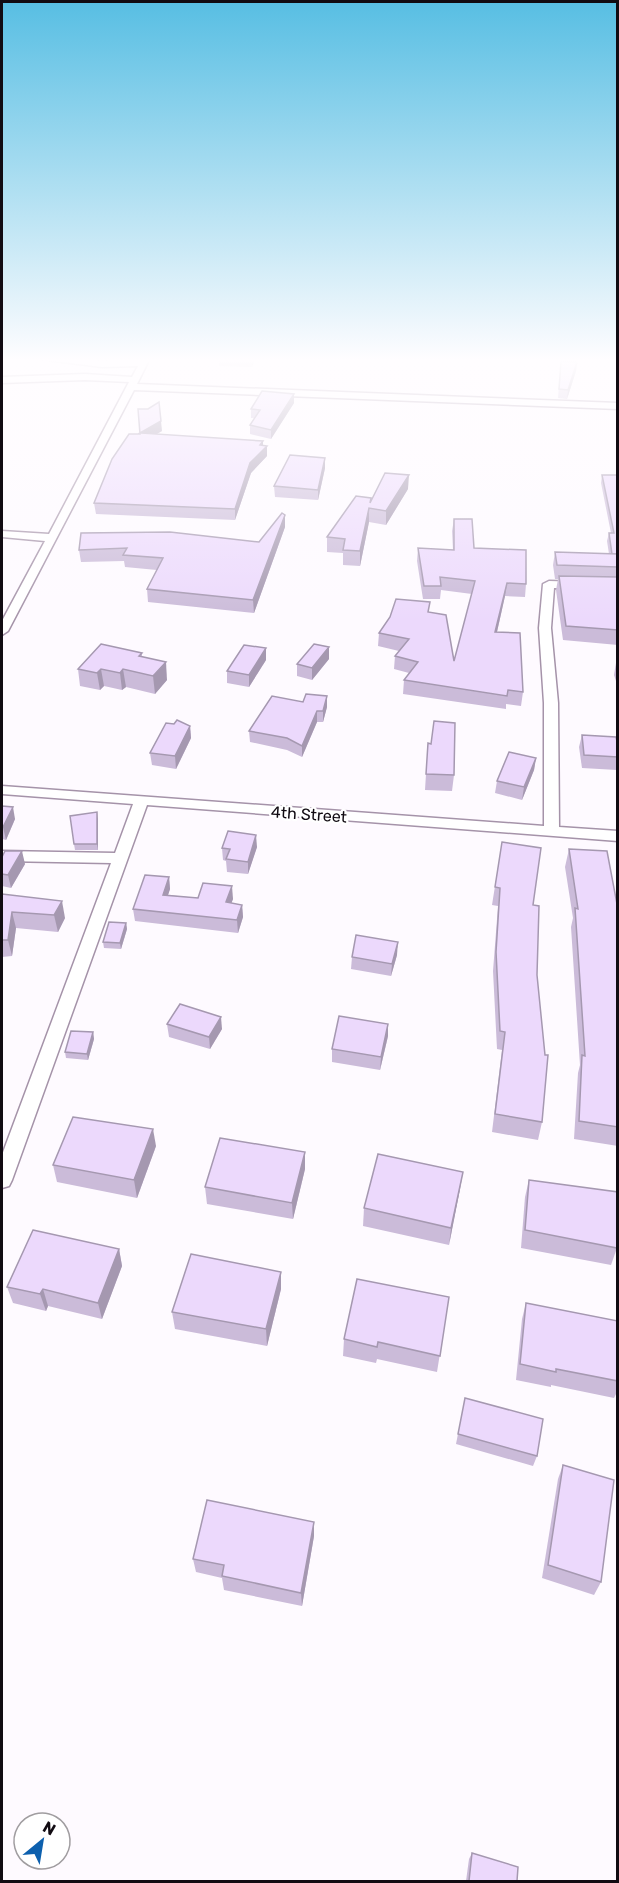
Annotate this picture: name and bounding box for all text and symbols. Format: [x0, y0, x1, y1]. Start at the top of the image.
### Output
street label: 4th Street [270, 802, 348, 827]
north arrow [12, 1811, 72, 1871]
text: N [40, 1817, 59, 1840]

